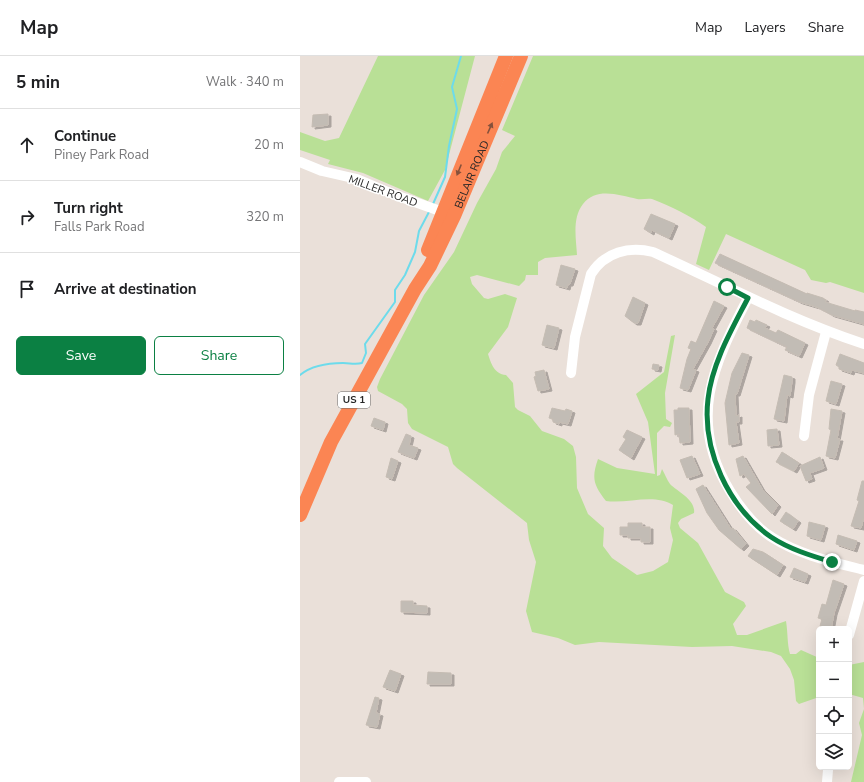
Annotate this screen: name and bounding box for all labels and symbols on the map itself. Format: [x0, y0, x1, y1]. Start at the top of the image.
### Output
one-way arrow [488, 121, 494, 133]
street label: BELAIR ROAD [451, 138, 492, 211]
one-way arrow [456, 164, 462, 176]
street label: MILLER ROAD [346, 172, 420, 210]
route start [718, 278, 736, 296]
road number: US 1 [338, 392, 370, 408]
route end [823, 553, 841, 571]

